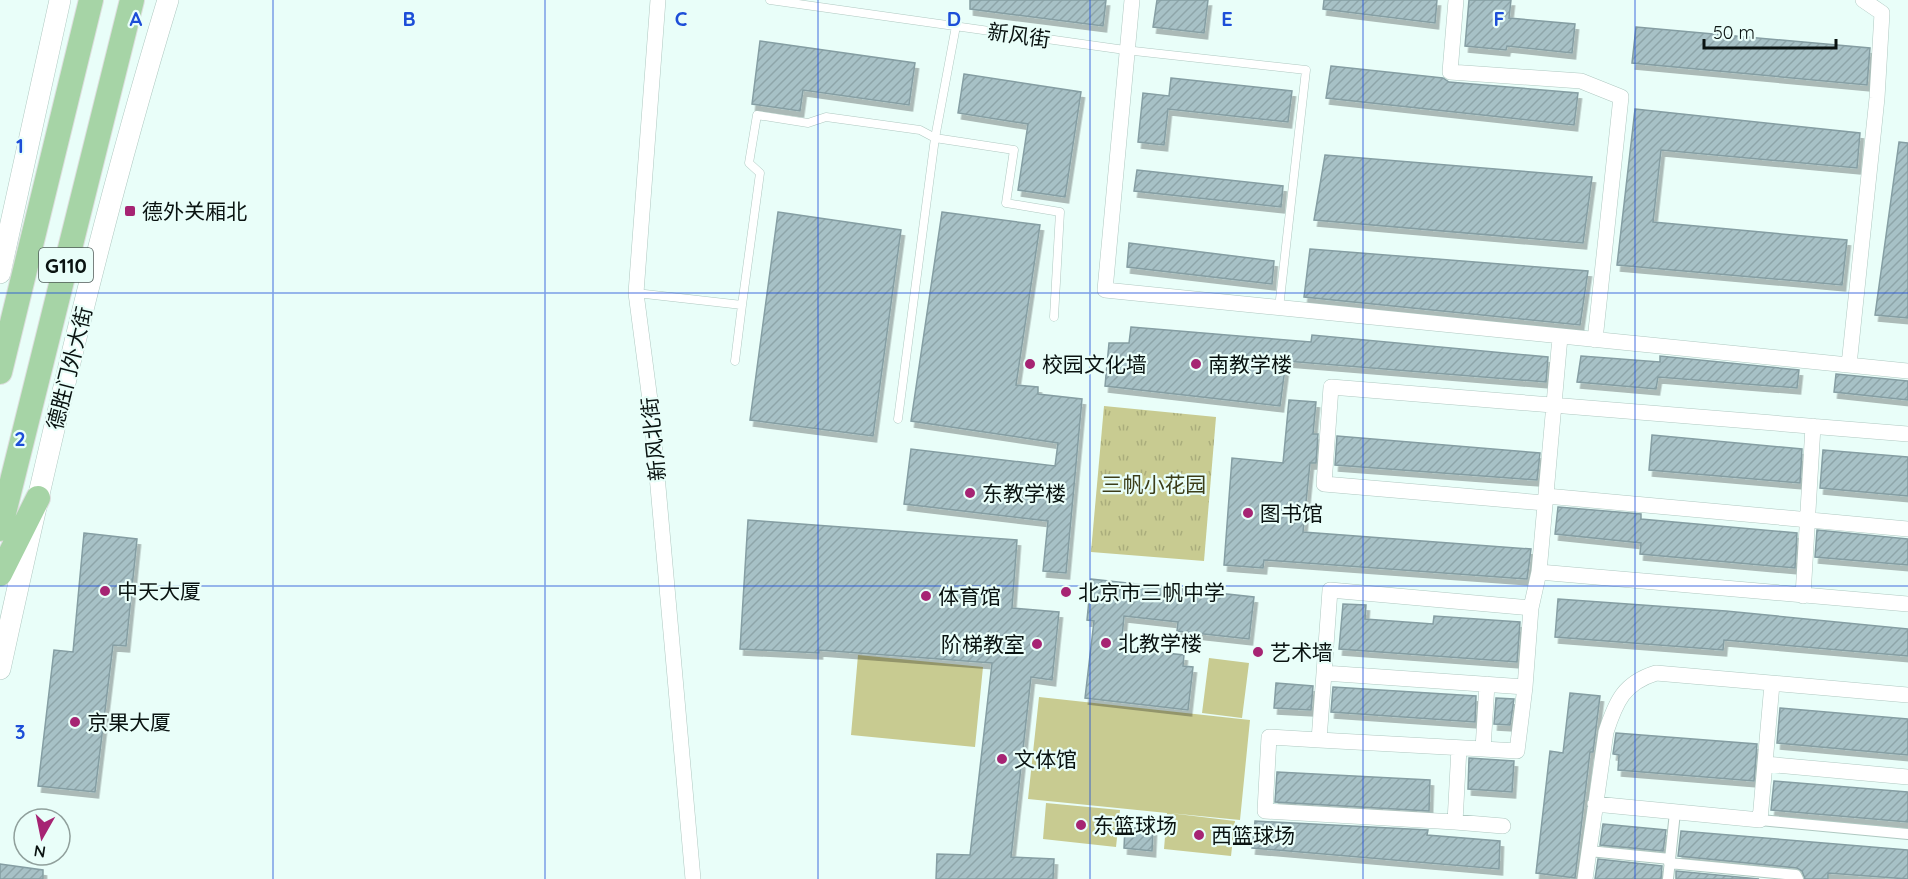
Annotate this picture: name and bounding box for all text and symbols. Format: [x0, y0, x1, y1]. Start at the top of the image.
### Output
text: A [130, 6, 143, 31]
text: B [402, 6, 416, 31]
text: C [675, 6, 688, 31]
text: D [947, 6, 961, 31]
text: E [1221, 6, 1233, 31]
text: F [1493, 6, 1505, 31]
scale bar [1704, 12, 1836, 50]
street label: 新风街 [986, 18, 1052, 52]
text: 50 m [1713, 21, 1755, 44]
text: 1 [16, 133, 24, 158]
place label: 德外关厢北 [142, 198, 247, 224]
marker: 德外关厢北 [123, 204, 137, 218]
road number: G110 [39, 248, 93, 282]
street label: 德胜门外大街 [41, 304, 97, 432]
place label: 校园文化墙 [1042, 351, 1147, 377]
place label: 南教学楼 [1208, 351, 1292, 377]
marker: 校园文化墙 [1023, 357, 1037, 371]
marker: 南教学楼 [1189, 357, 1203, 371]
street label: 新风北街 [636, 396, 670, 482]
text: 2 [14, 426, 26, 451]
park label: 三帆小花园 [1102, 471, 1207, 497]
place label: 东教学楼 [982, 480, 1066, 506]
marker: 东教学楼 [963, 486, 977, 500]
place label: 图书馆 [1260, 500, 1323, 526]
marker: 图书馆 [1241, 506, 1255, 520]
place label: 中天大厦 [117, 578, 201, 604]
place label: 北京市三帆中学 [1078, 579, 1225, 605]
place label: 体育馆 [938, 583, 1001, 609]
marker: 中天大厦 [98, 584, 112, 598]
marker: 北京市三帆中学 [1059, 585, 1073, 599]
marker: 体育馆 [919, 589, 933, 603]
place label: 北教学楼 [1118, 630, 1202, 656]
place label: 阶梯教室 [941, 631, 1025, 657]
marker: 北教学楼 [1099, 636, 1113, 650]
marker: 阶梯教室 [1030, 637, 1044, 651]
place label: 艺术墙 [1270, 639, 1333, 665]
marker: 艺术墙 [1251, 645, 1265, 659]
place label: 京果大厦 [87, 709, 171, 735]
marker: 京果大厦 [68, 715, 82, 729]
text: 3 [15, 719, 25, 744]
place label: 文体馆 [1014, 746, 1077, 772]
marker: 文体馆 [995, 752, 1009, 766]
north arrow [12, 807, 72, 867]
place label: 东篮球场 [1093, 812, 1177, 838]
marker: 东篮球场 [1074, 818, 1088, 832]
place label: 西篮球场 [1211, 822, 1295, 848]
marker: 西篮球场 [1192, 828, 1206, 842]
text: N [32, 841, 47, 863]

